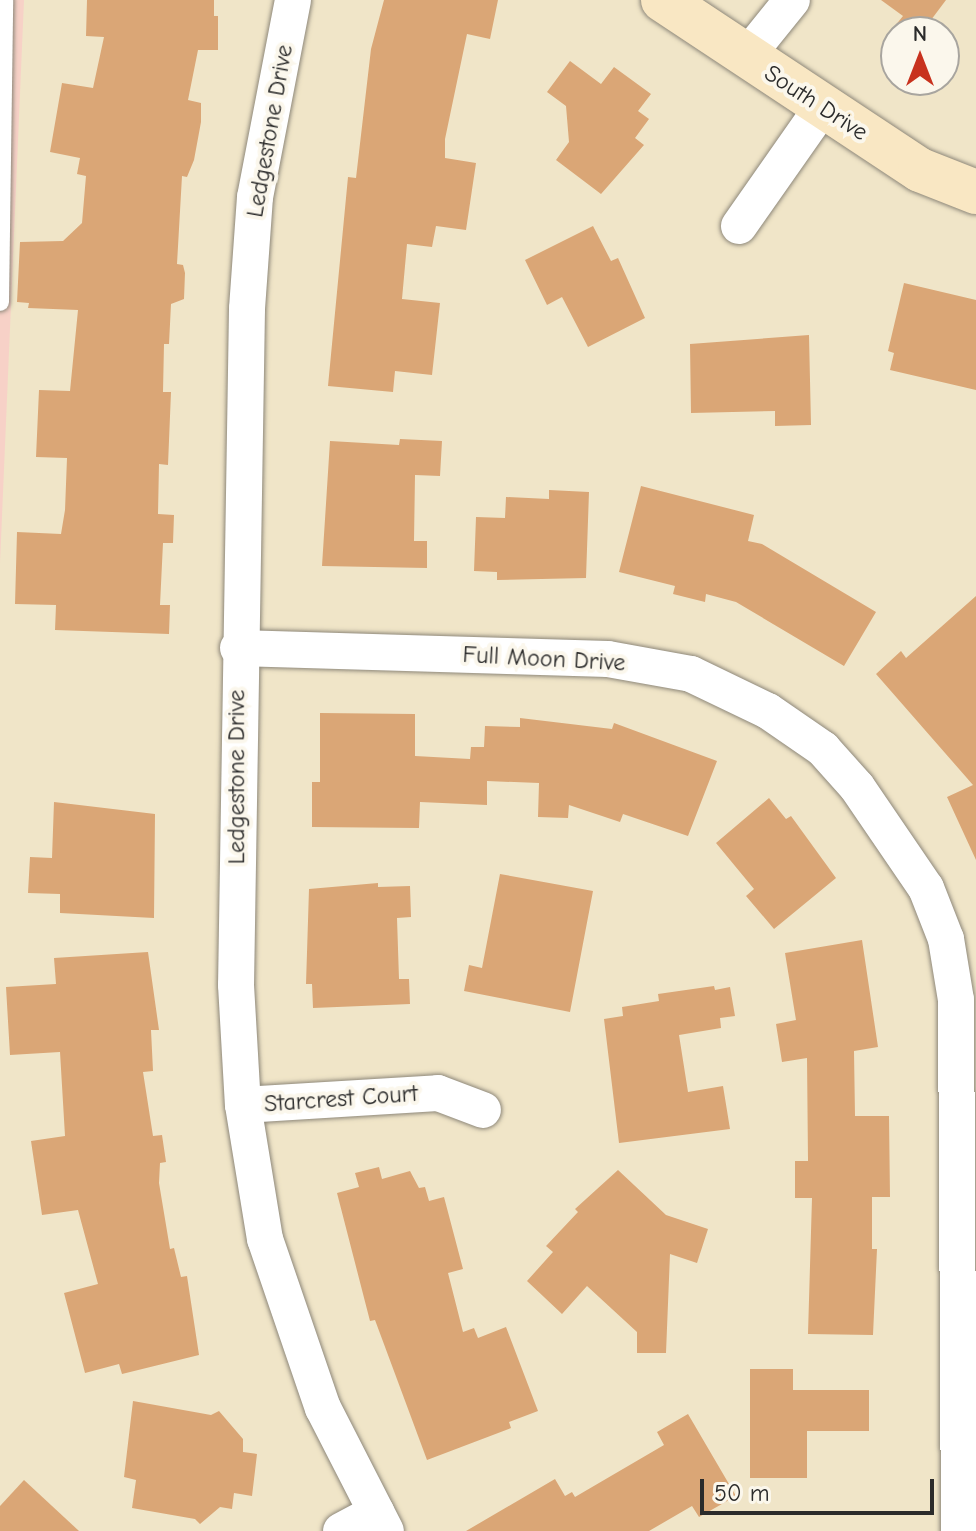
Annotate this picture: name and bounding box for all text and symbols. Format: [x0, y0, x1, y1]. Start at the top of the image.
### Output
north arrow [880, 16, 960, 96]
text: N [913, 21, 927, 47]
street label: Ledgestone Drive [241, 42, 299, 220]
street label: South Drive [759, 59, 873, 147]
street label: Full Moon Drive [462, 640, 626, 678]
street label: Ledgestone Drive [223, 690, 251, 864]
street label: Starcrest Court [263, 1079, 419, 1119]
scale bar [704, 1463, 938, 1513]
text: 50 m [714, 1479, 770, 1507]

